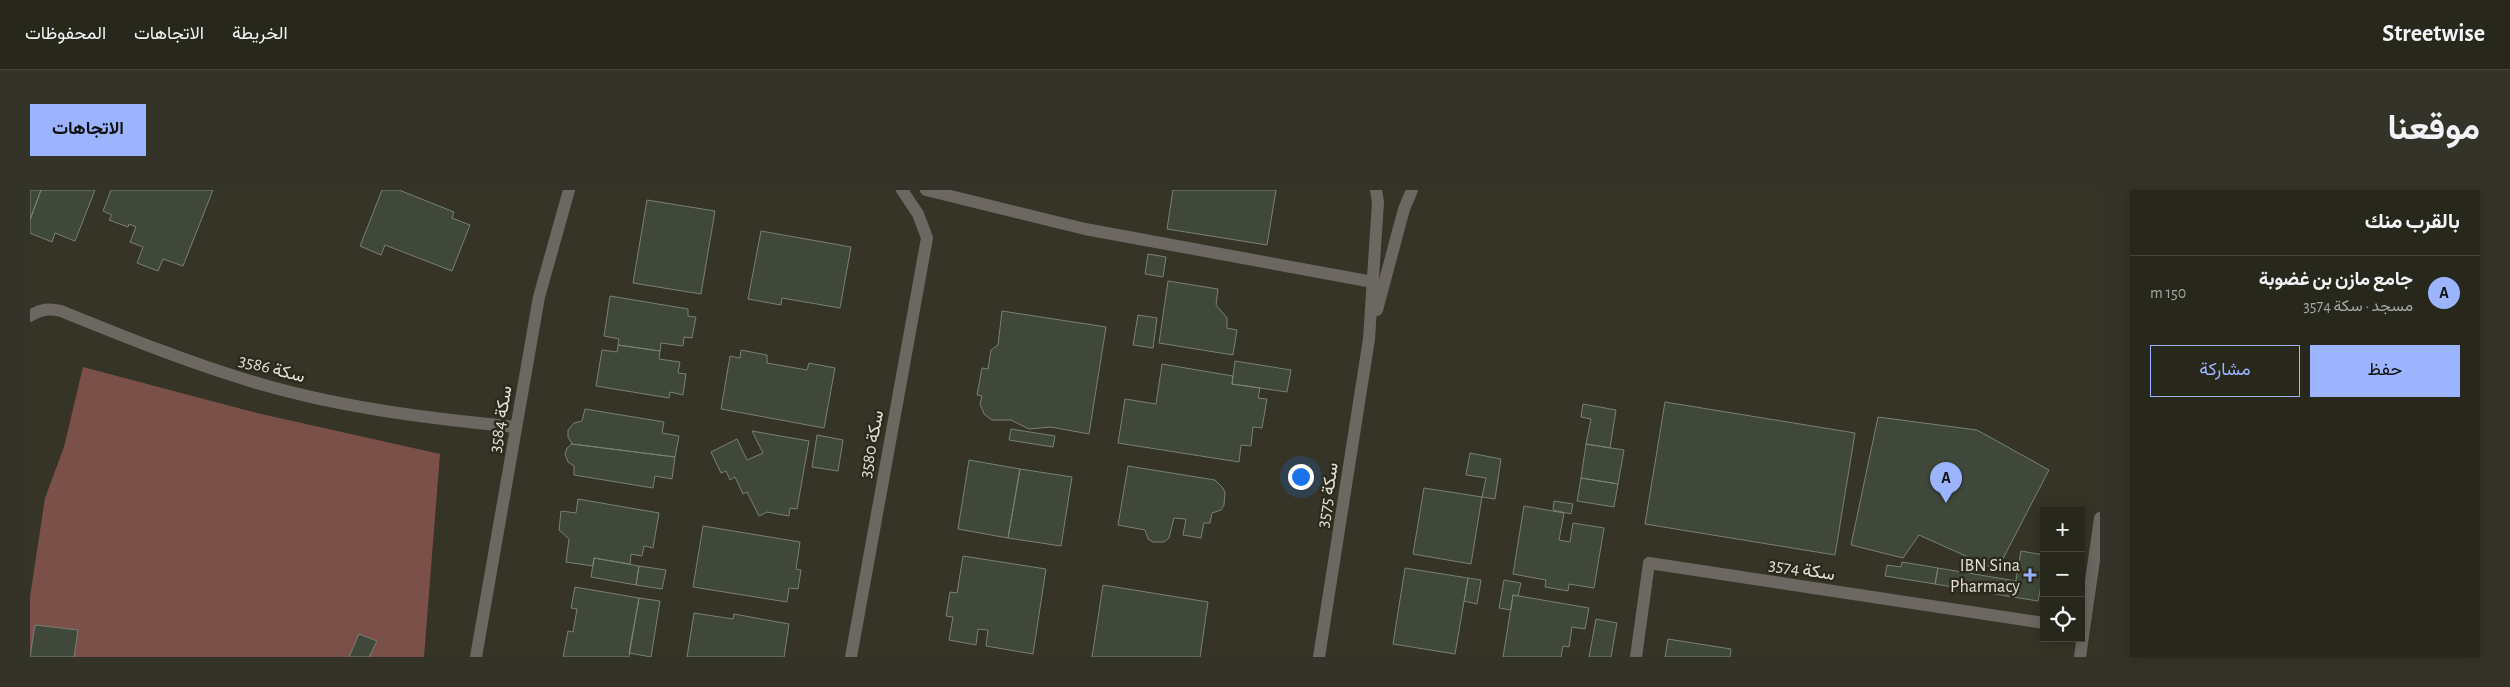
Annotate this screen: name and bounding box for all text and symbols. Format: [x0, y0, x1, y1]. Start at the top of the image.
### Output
text: Streetwise [2382, 22, 2485, 46]
text: المحفوظات [25, 25, 106, 43]
text: الاتجاهات [134, 25, 204, 43]
text: الخريطة [232, 25, 288, 43]
button: الاتجاهات [30, 104, 146, 156]
text: موقعنا [2387, 111, 2480, 146]
text: بالقرب منك [2365, 211, 2460, 232]
text: جامع مازن بن غضوبة [2259, 270, 2413, 289]
text: 150 m [2150, 285, 2186, 301]
text: A [2439, 285, 2449, 301]
text: مسجد · سكة 3574 [2303, 298, 2413, 314]
button: مشاركة [2150, 345, 2300, 397]
button: حفظ [2310, 345, 2460, 397]
street label: سكة 3586 [237, 352, 307, 386]
street label: سكة 3584 [486, 384, 516, 454]
street label: سكة 3580 [857, 409, 887, 480]
street label: سكة 3575 [1314, 461, 1342, 529]
pin: A [1930, 462, 1962, 503]
your location [1288, 464, 1314, 490]
map controls [2040, 507, 2085, 642]
button: + [2040, 507, 2085, 552]
button: − [2040, 552, 2085, 597]
street label: سكة 3574 [1767, 556, 1836, 584]
place label: IBN Sina Pharmacy [1950, 557, 2020, 596]
marker: IBN Sina Pharmacy [2024, 569, 2036, 581]
button: locate [2040, 597, 2085, 642]

